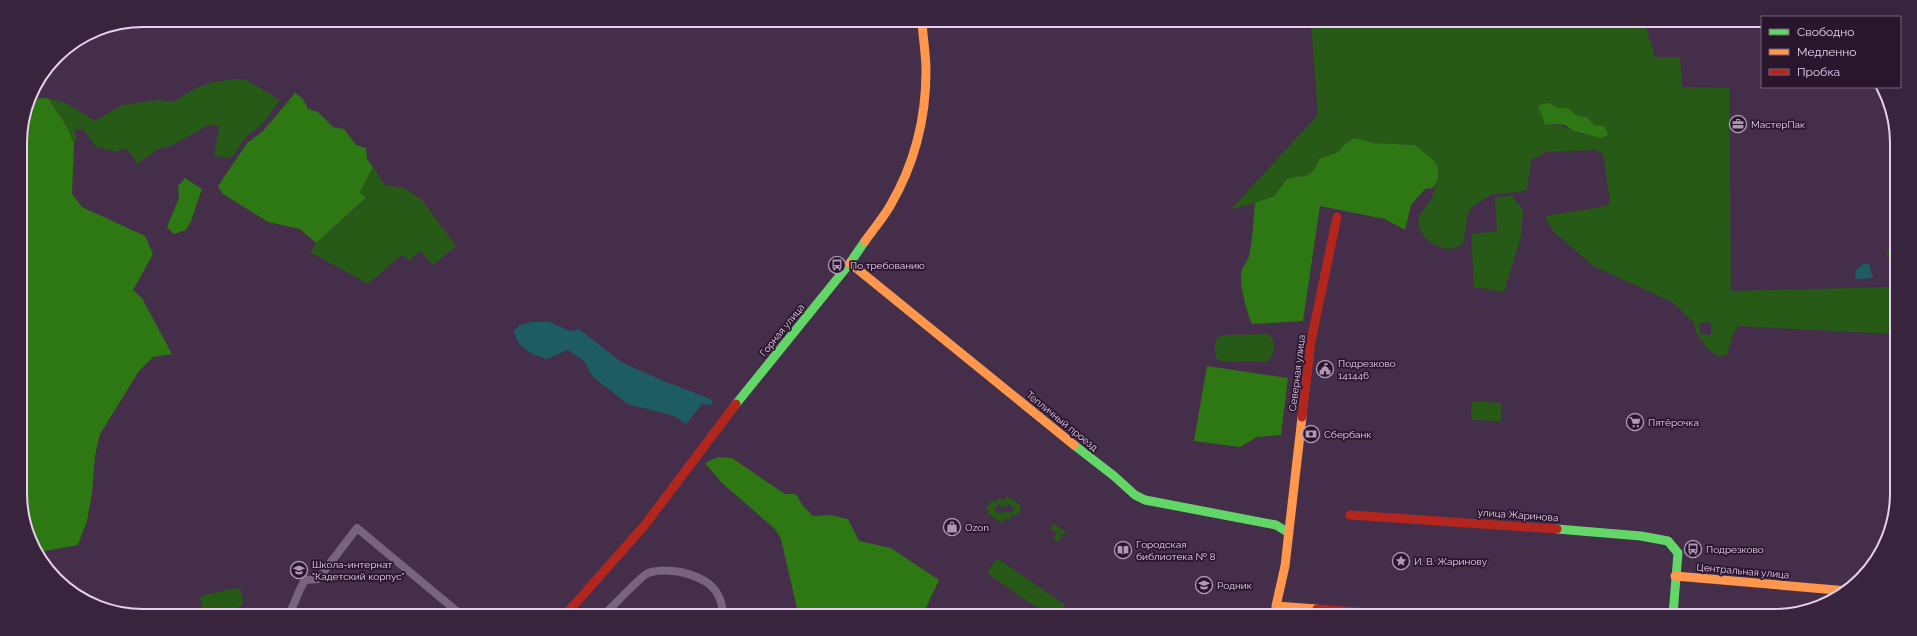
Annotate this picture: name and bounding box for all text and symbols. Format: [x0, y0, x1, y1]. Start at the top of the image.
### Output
legend [1761, 16, 1901, 88]
text: Свободно [1797, 25, 1854, 39]
text: Медленно [1797, 45, 1856, 59]
text: Пробка [1797, 65, 1840, 79]
office icon: МастерПак [1728, 114, 1748, 134]
place label: МастерПак [1751, 119, 1805, 130]
bus stop icon: По требованию [827, 255, 847, 275]
place label: По требованию [850, 260, 925, 271]
street label: Горная улица [757, 302, 807, 358]
street label: Северная улица [1287, 334, 1307, 412]
place label: Подрезково 141446 [1338, 358, 1396, 381]
public building icon: Подрезково 141446 [1315, 359, 1335, 379]
street label: Тепличный проезд [1024, 389, 1100, 453]
supermarket icon: Пятёрочка [1625, 412, 1645, 432]
place label: Пятёрочка [1648, 417, 1699, 428]
bank icon: Сбербанк [1301, 424, 1321, 444]
place label: Сбербанк [1324, 429, 1372, 440]
street label: улица Жаринова [1477, 507, 1559, 523]
shop icon: Ozon [942, 517, 962, 537]
place label: Ozon [965, 522, 989, 533]
place label: Городская библиотека № 8 [1136, 539, 1215, 562]
bus stop icon: Подрезково [1683, 539, 1703, 559]
library icon: Городская библиотека № 8 [1113, 540, 1133, 560]
place label: Подрезково [1706, 544, 1764, 555]
place icon: И. В. Жаринову [1391, 551, 1411, 571]
place label: И. В. Жаринову [1414, 556, 1488, 567]
place label: Школа-интернат "Кадетский корпус" [312, 559, 405, 582]
school or university icon: Школа-интернат "Кадетский корпус" [289, 560, 309, 580]
street label: Центральная улица [1696, 561, 1790, 581]
school or university icon: Родник [1194, 575, 1214, 595]
place label: Родник [1217, 580, 1252, 591]

